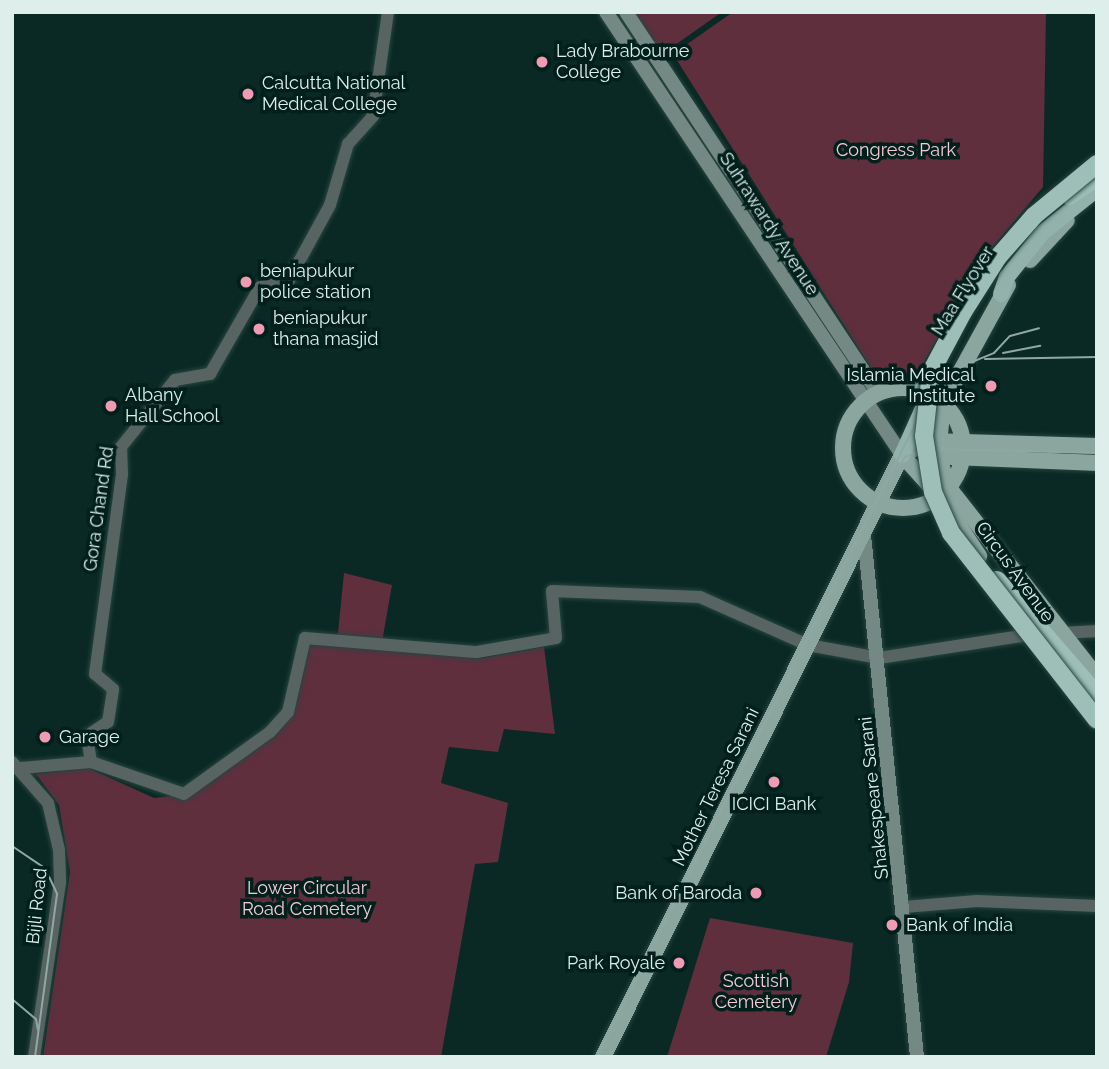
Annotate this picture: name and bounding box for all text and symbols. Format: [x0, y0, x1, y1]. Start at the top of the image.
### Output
place label: Lady Brabourne College [556, 41, 690, 84]
marker: Lady Brabourne College [534, 54, 550, 70]
place label: Calcutta National Medical College [262, 73, 405, 116]
marker: Calcutta National Medical College [240, 86, 256, 102]
park label: Congress Park [836, 139, 956, 161]
street label: Suhrawardy Avenue [714, 148, 824, 300]
street label: Maa Flyover [927, 242, 999, 340]
place label: beniapukur police station [260, 261, 371, 304]
marker: beniapukur police station [238, 274, 254, 290]
place label: beniapukur thana masjid [273, 308, 378, 350]
marker: beniapukur thana masjid [251, 321, 267, 337]
place label: Islamia Medical Institute [846, 365, 975, 408]
marker: Islamia Medical Institute [981, 376, 1001, 396]
place label: Albany Hall School [125, 385, 220, 428]
marker: Albany Hall School [103, 398, 119, 414]
street label: Gora Chand Rd [80, 445, 118, 573]
street label: Circus Avenue [971, 517, 1059, 627]
street label: Mother Teresa Sarani [668, 704, 764, 870]
street label: Shakespeare Sarani [855, 716, 893, 880]
place label: Garage [59, 726, 119, 748]
marker: Garage [37, 729, 53, 745]
marker: ICICI Bank [766, 774, 782, 790]
place label: ICICI Bank [732, 793, 816, 815]
street label: Bijli Road [22, 867, 52, 945]
park label: Lower Circular Road Cemetery [242, 878, 372, 920]
place label: Bank of Baroda [615, 882, 742, 904]
marker: Bank of Baroda [748, 885, 764, 901]
place label: Bank of India [906, 914, 1013, 936]
marker: Bank of India [884, 917, 900, 933]
place label: Park Royale [567, 952, 665, 974]
marker: Park Royale [671, 955, 687, 971]
park label: Scottish Cemetery [715, 971, 797, 1014]

